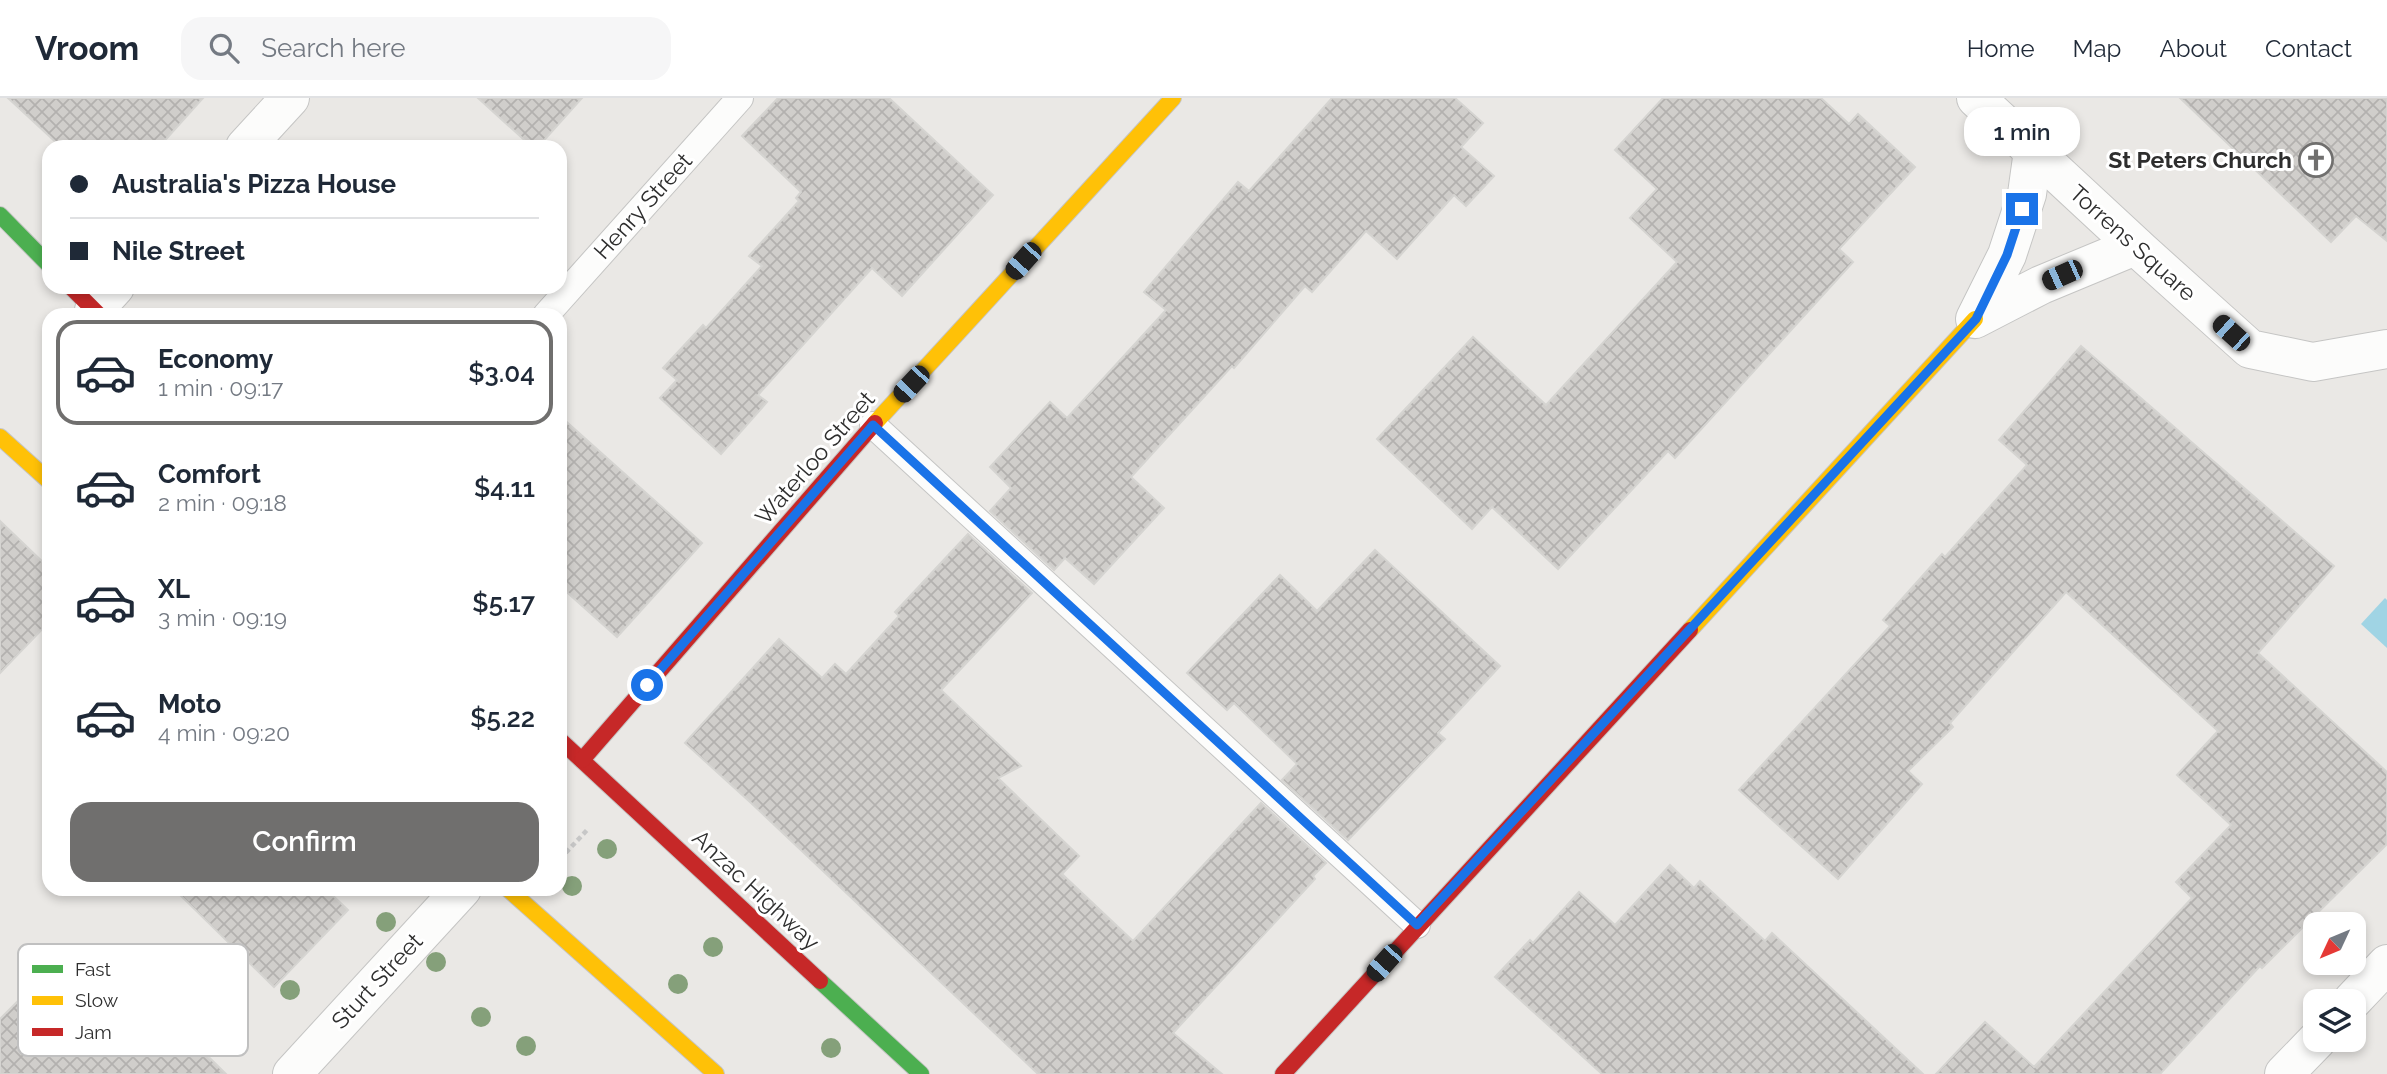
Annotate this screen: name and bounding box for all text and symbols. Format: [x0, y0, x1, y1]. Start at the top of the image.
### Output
search box [181, 17, 671, 80]
text: Vroom [35, 29, 139, 68]
icon: search [205, 29, 243, 67]
text: Search here [261, 33, 406, 63]
text: Home [1967, 34, 2035, 63]
text: Map [2073, 34, 2121, 63]
text: About [2159, 34, 2227, 63]
text: Contact [2265, 34, 2352, 63]
callout: 1 min [1964, 108, 2080, 156]
text: 1 min [1993, 118, 2051, 145]
church icon: St Peters Church [2297, 141, 2335, 179]
place label: St Peters Church [2108, 146, 2292, 173]
street label: Henry Street [588, 147, 697, 264]
text: Australia's Pizza House [112, 169, 396, 199]
street label: Torrens Square [2065, 179, 2202, 306]
route end [2006, 193, 2038, 225]
text: Nile Street [112, 236, 245, 266]
car [1002, 238, 1045, 284]
car [2039, 257, 2086, 293]
car [2209, 311, 2254, 355]
icon: car [74, 341, 137, 404]
text: Economy [158, 344, 273, 374]
text: $3.04 [468, 358, 535, 388]
car [889, 361, 934, 407]
text: 1 min · 09:17 [158, 374, 283, 401]
street label: Waterloo Street [749, 385, 880, 530]
icon: car [74, 456, 137, 519]
text: Comfort [158, 459, 261, 489]
text: $4.11 [474, 473, 535, 503]
text: 2 min · 09:18 [158, 489, 287, 516]
icon: car [74, 571, 137, 634]
text: XL [158, 574, 190, 604]
text: $5.17 [472, 588, 535, 618]
text: 3 min · 09:19 [158, 604, 287, 631]
route start [631, 669, 663, 701]
icon: car [74, 686, 137, 749]
text: Moto [158, 689, 221, 719]
text: $5.22 [470, 703, 535, 733]
text: 4 min · 09:20 [158, 719, 290, 746]
button: Confirm [70, 802, 539, 882]
street label: Anzac Highway [687, 824, 825, 955]
north arrow [2303, 912, 2366, 975]
map controls [2303, 912, 2366, 1052]
street label: Sturt Street [326, 927, 428, 1034]
car [1363, 940, 1406, 986]
legend [18, 944, 248, 1056]
text: Fast [75, 958, 111, 980]
text: Slow [75, 989, 119, 1011]
button: layers [2303, 989, 2366, 1052]
text: Jam [75, 1021, 112, 1043]

